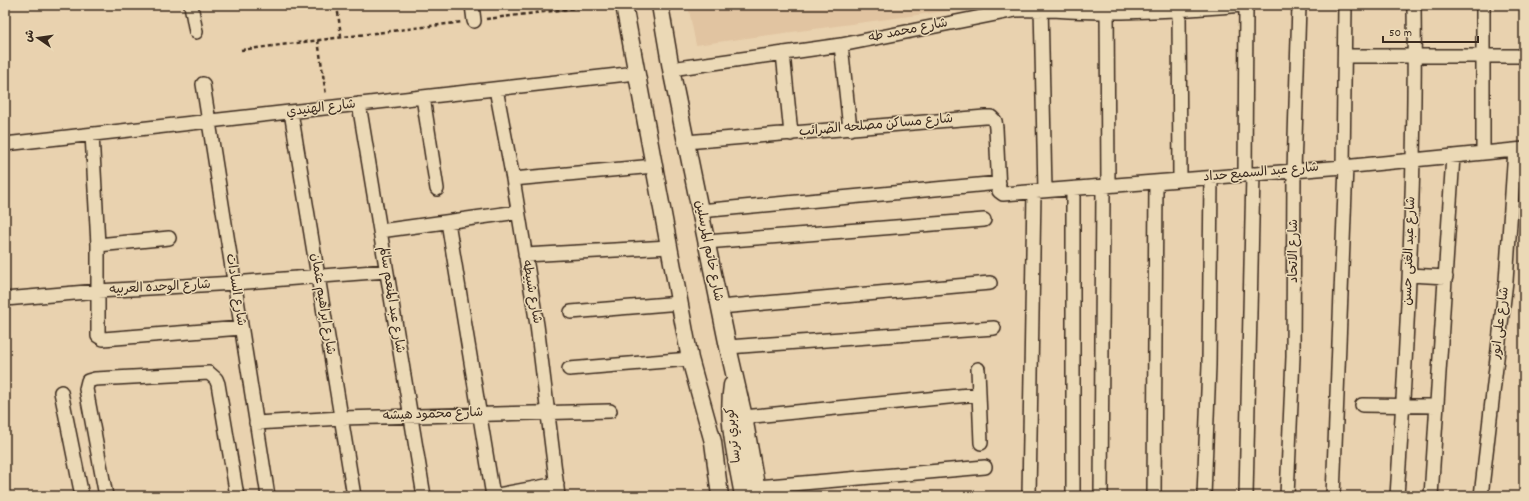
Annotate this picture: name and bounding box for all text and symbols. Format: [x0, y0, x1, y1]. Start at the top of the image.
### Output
street label: شارع محمد طه [866, 14, 950, 48]
north arrow [18, 18, 58, 58]
scale bar [1383, 18, 1478, 44]
text: 50 m [1389, 25, 1412, 42]
text: ش [21, 29, 39, 44]
street label: شارع الهنيدي [285, 95, 357, 123]
street label: شارع مساكن مصلحه الضرائب [798, 110, 954, 142]
street label: شارع عبد السميع حداد [1202, 158, 1320, 188]
street label: شارع عبد الغنى حسن [1399, 196, 1421, 306]
street label: شارع خاتم المرسلين [689, 199, 727, 303]
street label: شارع الاتحاد [1285, 219, 1304, 283]
street label: شارع عبد المنعم سالم [373, 245, 409, 355]
street label: شارع السادات [220, 252, 250, 328]
street label: شارع ابراهيم عثمان [305, 252, 339, 356]
street label: شارع شبيطه [516, 259, 546, 325]
street label: شارع الوحده العربيه [109, 276, 211, 300]
street label: شارع على انور [1487, 286, 1515, 361]
street label: شارع محمود هيشه [383, 404, 483, 426]
street label: كوبري ترسا [721, 406, 747, 464]

